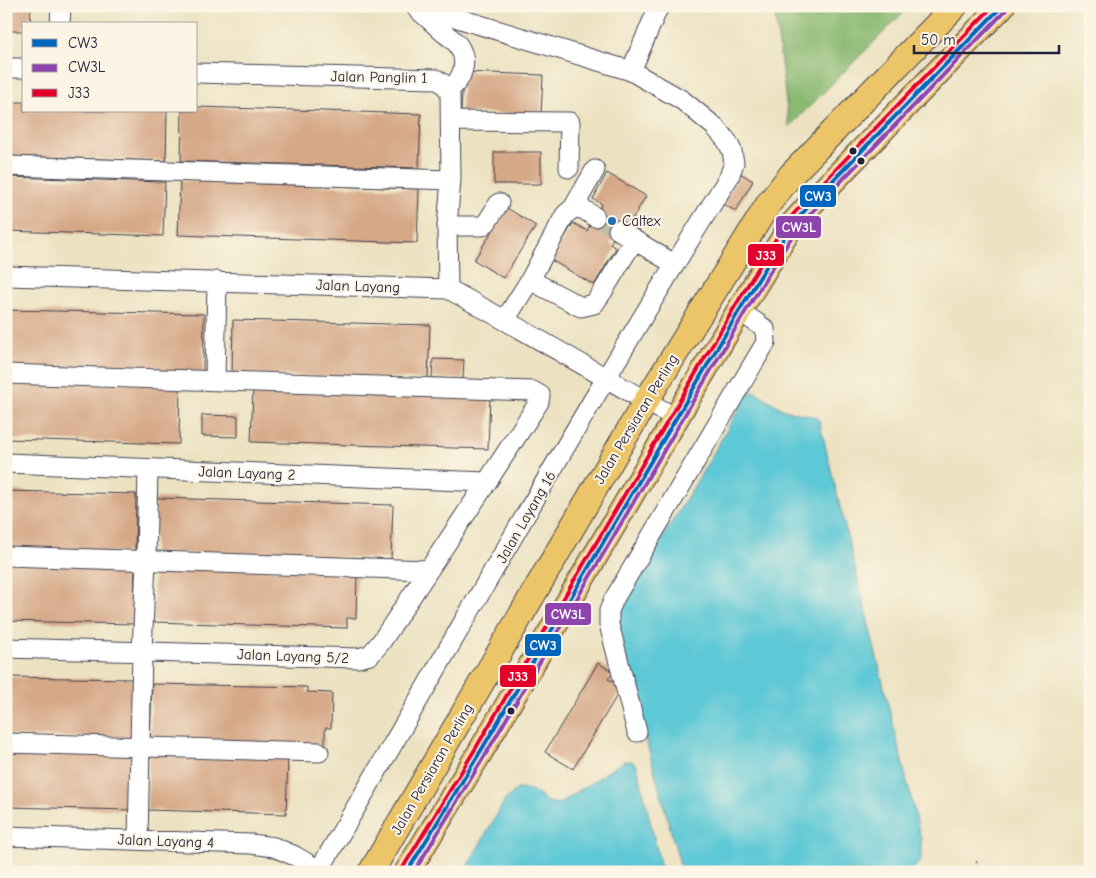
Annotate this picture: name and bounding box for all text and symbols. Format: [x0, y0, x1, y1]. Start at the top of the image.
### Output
legend [22, 22, 198, 112]
scale bar [914, 22, 1058, 54]
text: 50 m [921, 31, 956, 49]
text: CW3 [68, 34, 98, 52]
text: CW3L [68, 58, 106, 76]
street label: Jalan Panglin 1 [331, 67, 428, 87]
text: J33 [68, 84, 90, 102]
unlabelled marker [848, 146, 858, 156]
unlabelled marker [856, 156, 866, 166]
line badge: CW3 [799, 184, 837, 208]
text: CW3 [804, 188, 832, 205]
place label: Caltex [622, 212, 662, 230]
marker: Caltex [606, 215, 618, 227]
line badge: CW3L [775, 215, 822, 239]
text: CW3L [782, 219, 816, 236]
line badge: J33 [747, 243, 785, 267]
text: J33 [756, 247, 776, 264]
street label: Jalan Layang [316, 276, 400, 296]
street label: Jalan Persiaran Perling [590, 351, 682, 487]
street label: Jalan Layang 2 [198, 462, 296, 484]
street label: Jalan Layang 16 [492, 468, 560, 566]
line badge: CW3L [544, 602, 592, 626]
text: CW3L [551, 606, 585, 623]
line badge: CW3 [524, 633, 562, 657]
text: CW3 [529, 637, 557, 654]
street label: Jalan Layang 5/2 [237, 645, 349, 667]
line badge: J33 [499, 664, 537, 688]
text: J33 [508, 668, 528, 685]
street label: Jalan Persiaran Perling [387, 700, 477, 838]
unlabelled marker [506, 706, 516, 716]
street label: Jalan Layang 4 [117, 830, 215, 852]

